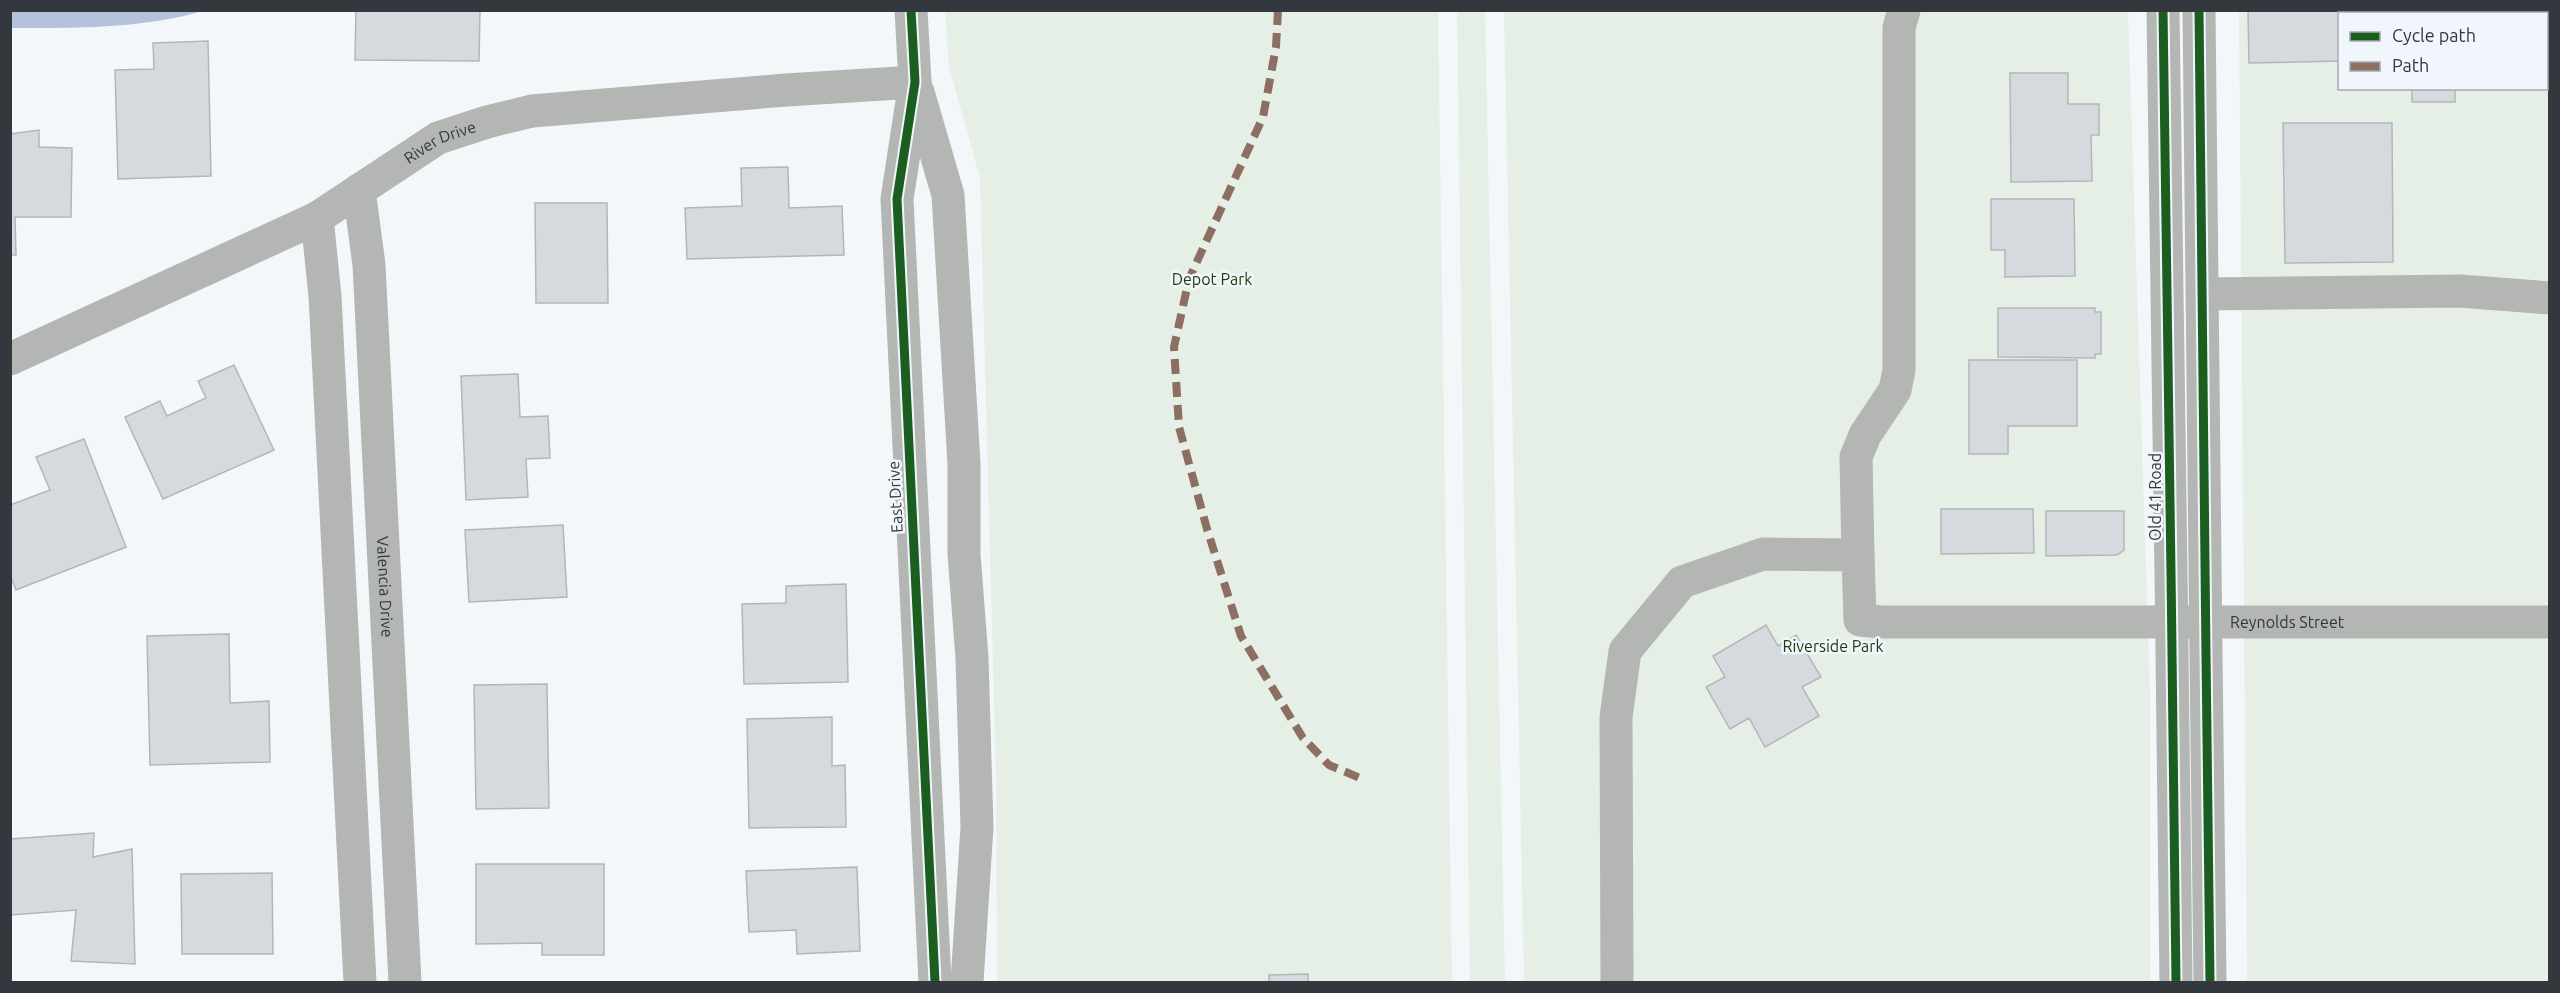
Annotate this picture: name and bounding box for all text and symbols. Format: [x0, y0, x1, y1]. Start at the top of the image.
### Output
legend [2338, 12, 2548, 90]
text: Cycle path [2392, 25, 2476, 45]
text: Path [2392, 55, 2429, 75]
street label: River Drive [401, 117, 478, 167]
park label: Depot Park [1172, 270, 1252, 288]
street label: Old 41 Road [2146, 453, 2164, 541]
street label: East Drive [884, 461, 906, 533]
street label: Valencia Drive [374, 536, 397, 638]
street label: Reynolds Street [2230, 613, 2345, 631]
park label: Riverside Park [1783, 637, 1884, 655]

